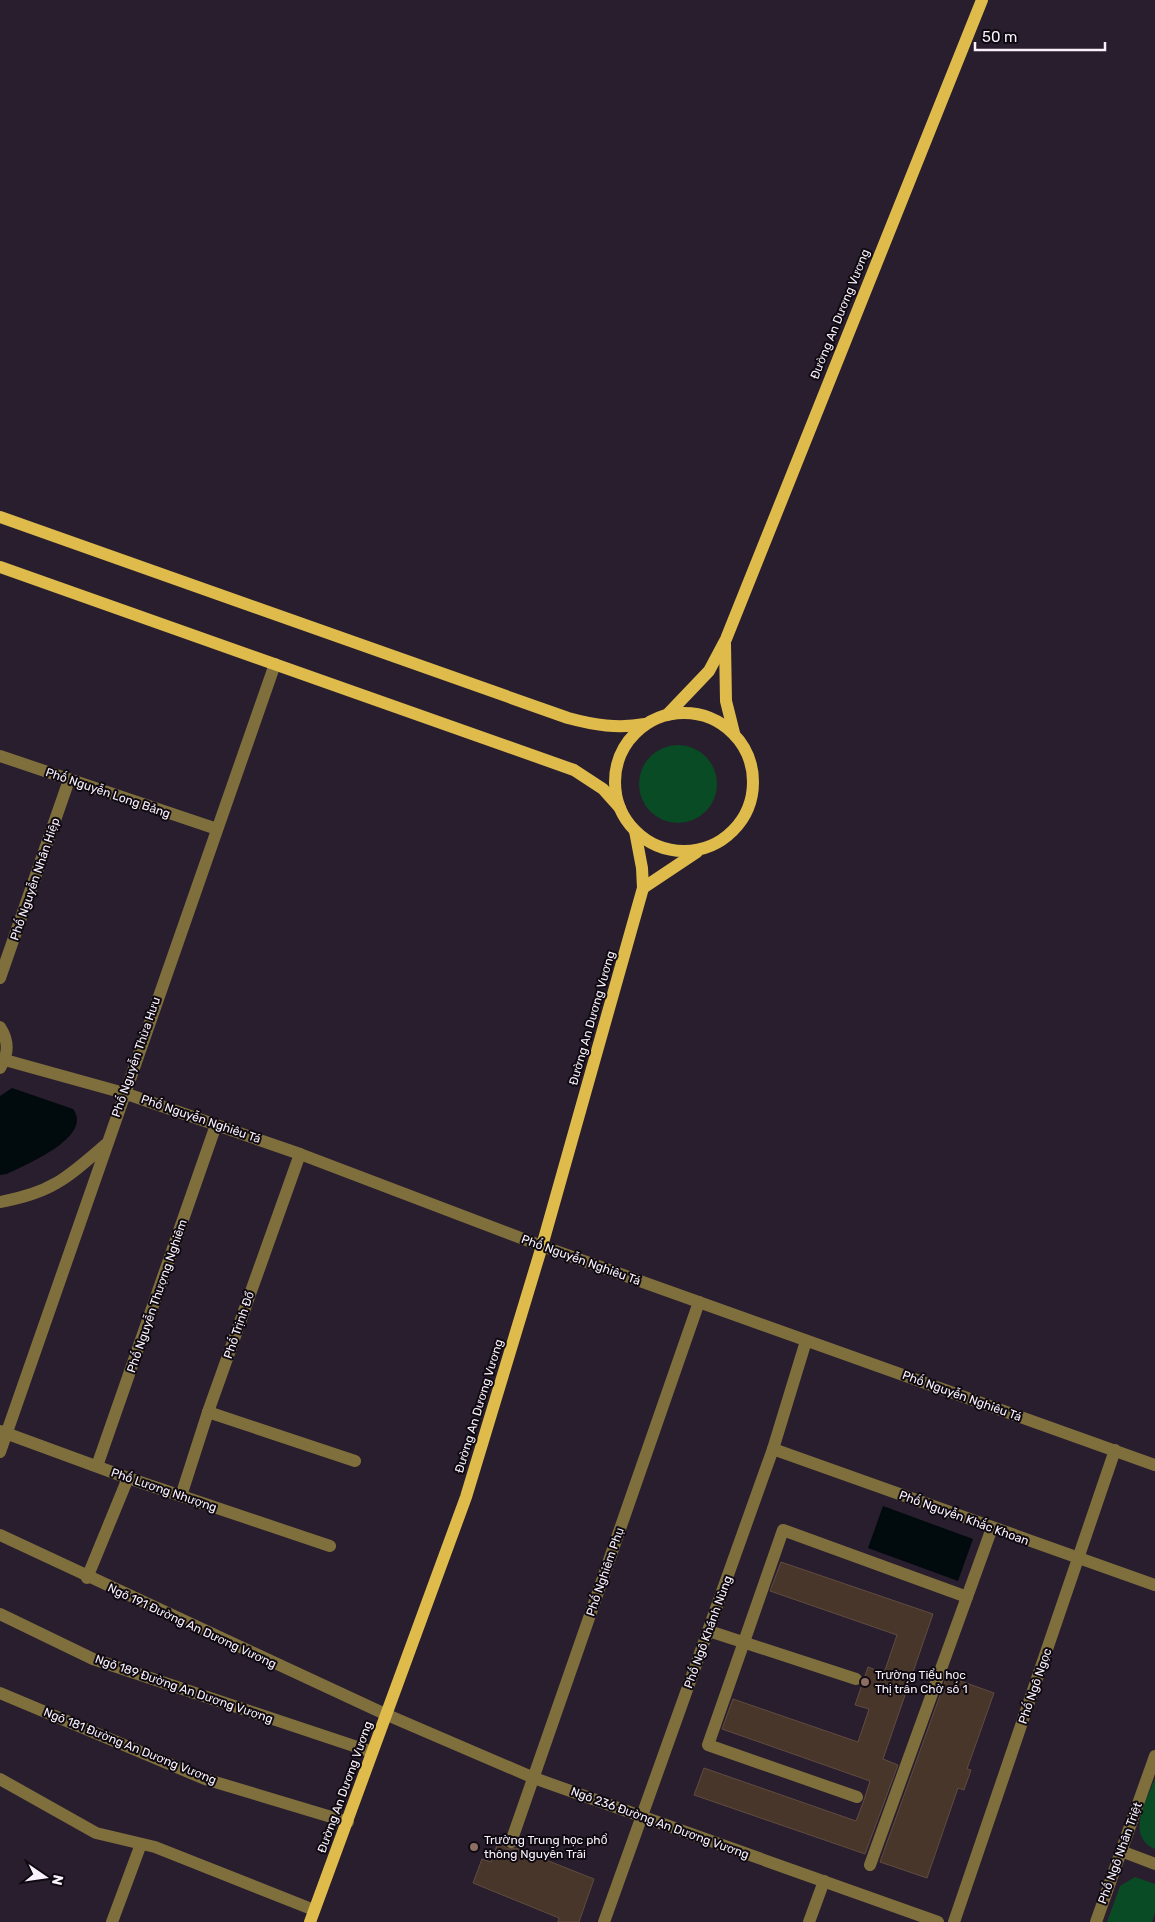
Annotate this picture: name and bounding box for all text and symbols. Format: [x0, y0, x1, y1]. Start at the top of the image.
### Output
scale bar [975, 20, 1105, 52]
text: 50 m [982, 28, 1017, 46]
street label: Đường An Dương Vương [807, 247, 873, 381]
street label: Phố Nguyễn Long Bảng [44, 765, 172, 821]
street label: Phố Nguyễn Nhân Hiệp [7, 816, 63, 942]
street label: Đường An Dương Vương [566, 949, 618, 1087]
street label: Phố Nguyễn Thừa Hưu [108, 995, 163, 1119]
street label: Phố Nguyễn Nghiêu Tá [139, 1091, 263, 1146]
street label: Phố Nguyễn Thượng Nghiêm [124, 1217, 190, 1374]
street label: Phố Nguyễn Nghiêu Tá [520, 1231, 643, 1288]
street label: Phố Trịnh Đổ [220, 1289, 257, 1361]
street label: Đường An Dương Vương [452, 1337, 506, 1475]
street label: Phố Nguyễn Nghiêu Tá [901, 1367, 1024, 1424]
street label: Phố Lương Nhượng [109, 1465, 219, 1515]
street label: Phố Nguyễn Khắc Khoan [897, 1487, 1031, 1548]
street label: Phố Nghiêm Phụ [583, 1526, 627, 1618]
street label: Phố Ngô Khánh Nùng [681, 1574, 735, 1690]
street label: Ngõ 191 Đường An Dương Vương [105, 1581, 279, 1671]
street label: Phố Ngô Ngọc [1015, 1646, 1055, 1726]
street label: Ngõ 189 Đường An Dương Vương [93, 1652, 275, 1726]
place label: Trường Tiểu học Thị trấn Chờ số 1 [875, 1668, 968, 1696]
marker: Trường Tiểu học Thị trấn Chờ số 1 [859, 1676, 871, 1688]
street label: Ngõ 181 Đường An Dương Vương [42, 1705, 218, 1787]
street label: Đường An Dương Vương [315, 1719, 375, 1855]
street label: Ngõ 236 Đường An Dương Vương [569, 1784, 751, 1862]
street label: Phố Ngô Nhân Triệt [1095, 1800, 1145, 1906]
place label: Trường Trung học phổ thông Nguyễn Trãi [484, 1833, 608, 1861]
marker: Trường Trung học phổ thông Nguyễn Trãi [468, 1841, 480, 1853]
north arrow [20, 1852, 70, 1902]
text: N [48, 1873, 67, 1887]

